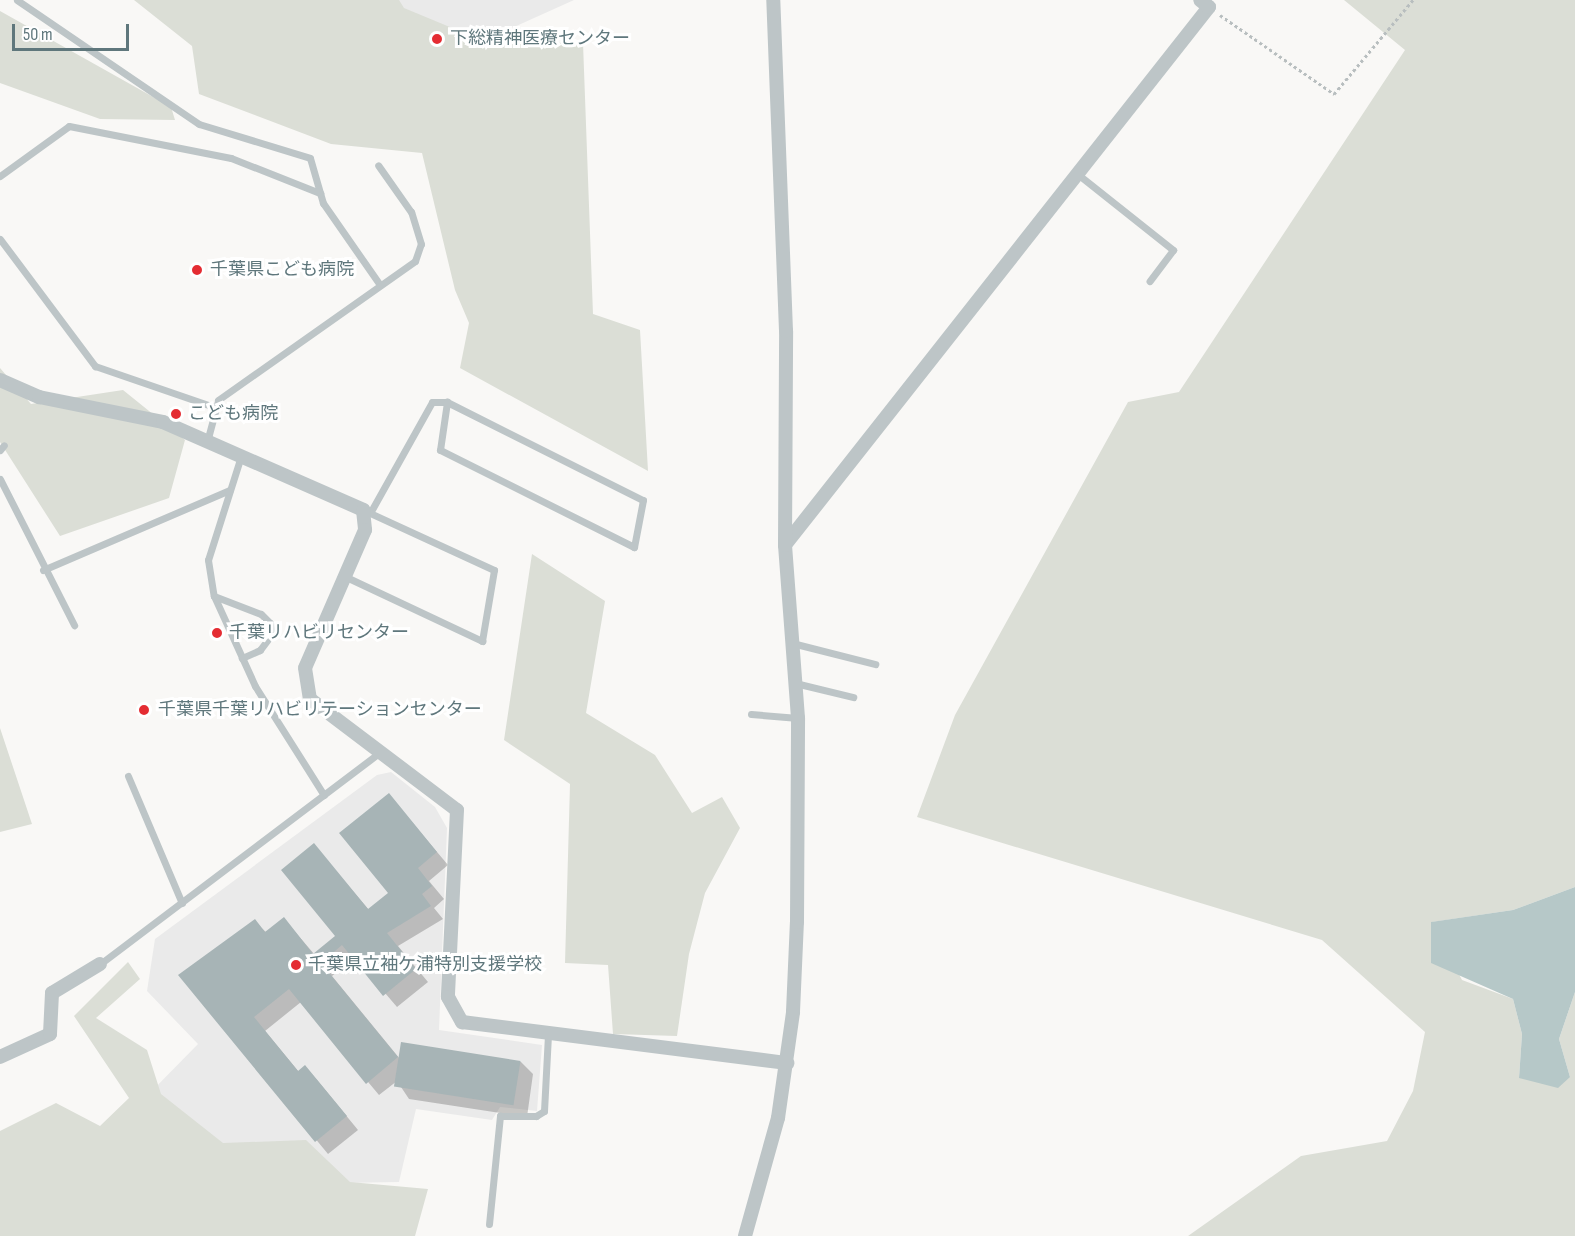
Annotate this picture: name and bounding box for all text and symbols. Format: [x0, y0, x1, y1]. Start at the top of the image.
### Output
scale bar [15, 12, 132, 50]
text: 50 m [23, 24, 53, 45]
place label: 下総精神医療センター [450, 28, 630, 50]
marker: 下総精神医療センター [428, 30, 446, 48]
place label: 千葉県こども病院 [210, 259, 354, 281]
marker: 千葉県こども病院 [188, 261, 206, 279]
place label: こども病院 [188, 403, 278, 425]
marker: こども病院 [169, 407, 183, 421]
place label: 千葉リハビリセンター [229, 622, 409, 644]
marker: 千葉リハビリセンター [210, 626, 224, 640]
place label: 千葉県千葉リハビリテーションセンター [158, 699, 482, 721]
marker: 千葉県千葉リハビリテーションセンター [135, 701, 153, 719]
place label: 千葉県立袖ケ浦特別支援学校 [308, 954, 542, 976]
marker: 千葉県立袖ケ浦特別支援学校 [289, 958, 303, 972]

